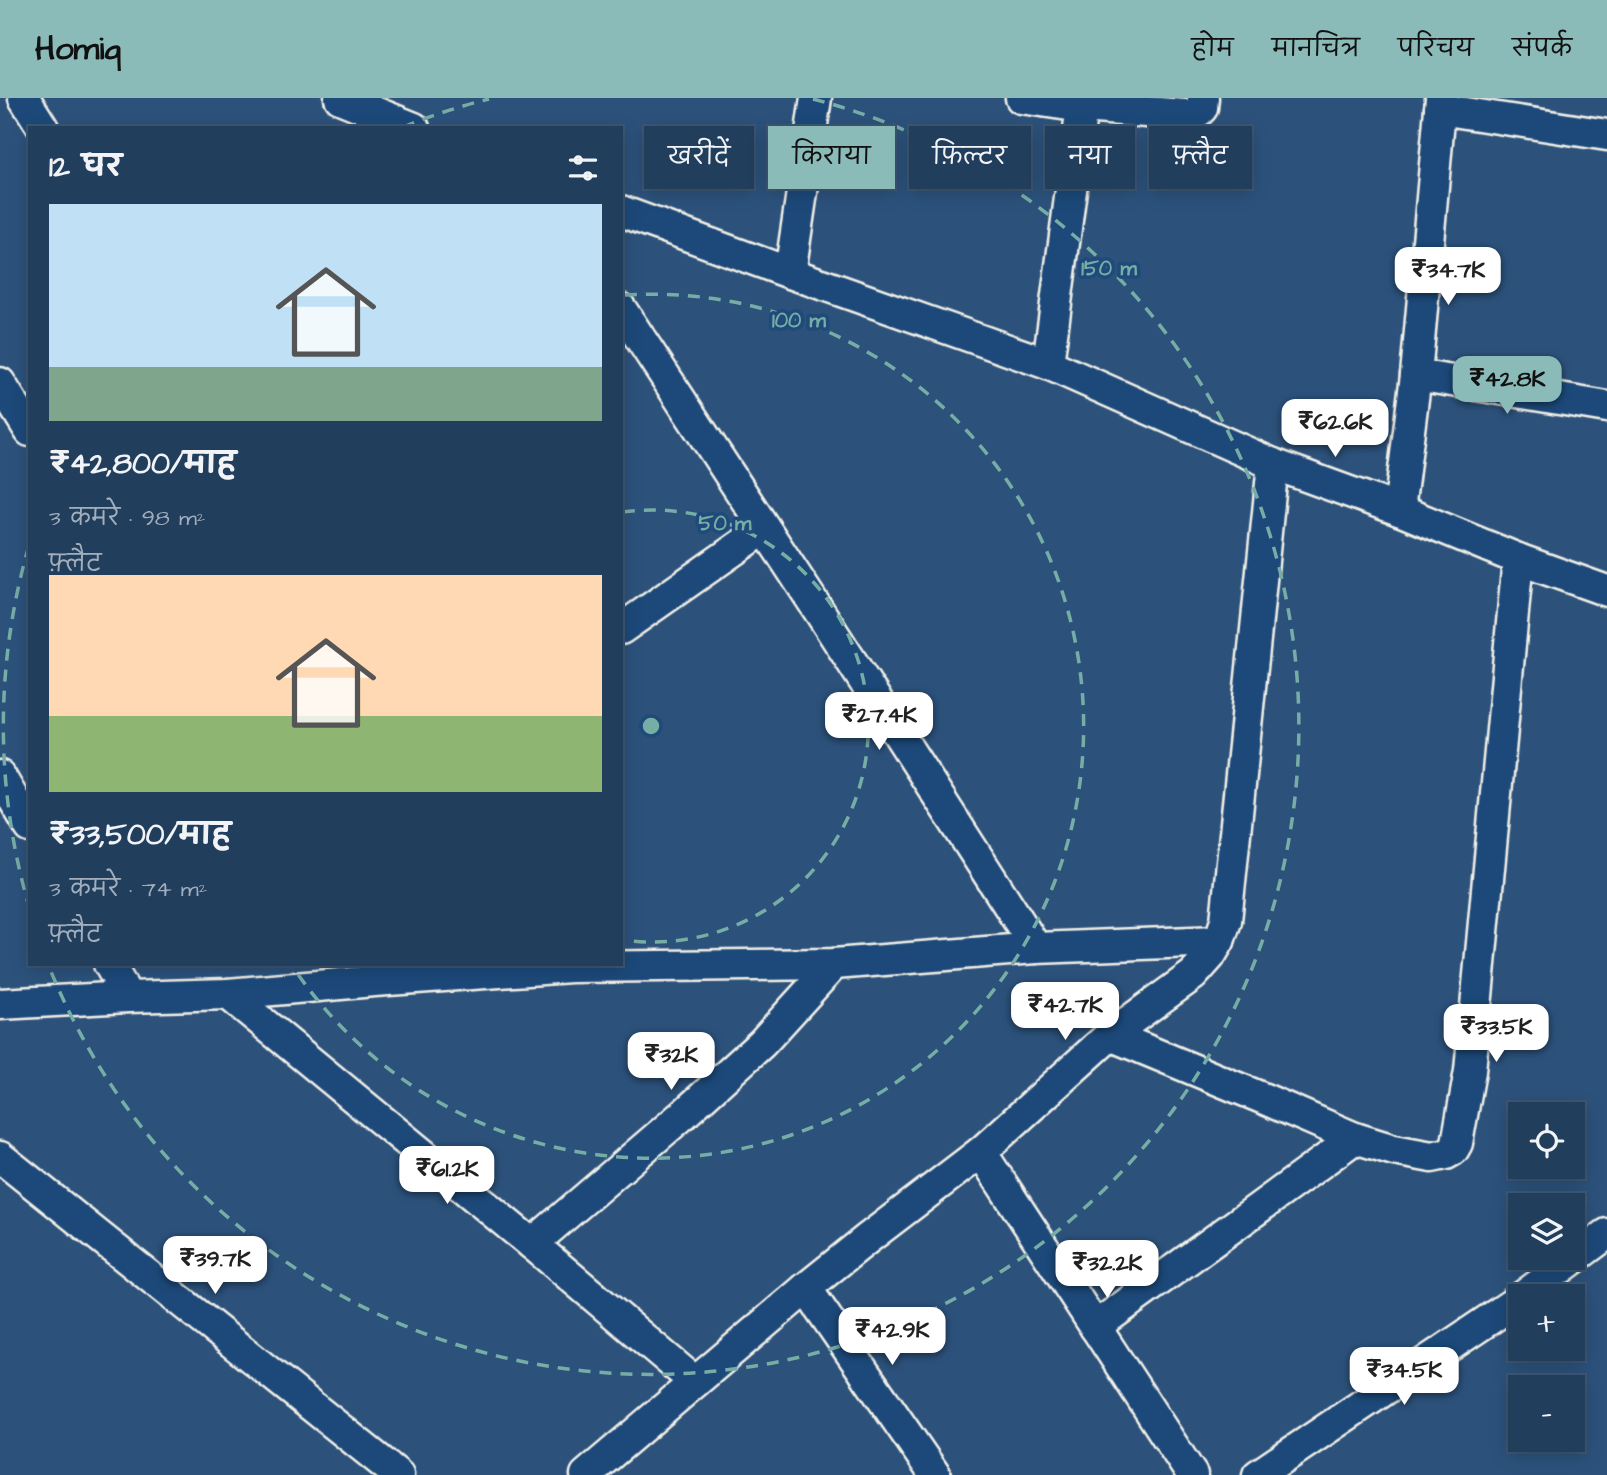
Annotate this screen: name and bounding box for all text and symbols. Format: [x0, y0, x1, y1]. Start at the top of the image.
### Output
text: Homiq [35, 26, 121, 72]
text: होम [1191, 32, 1234, 66]
text: मानचित्र [1272, 32, 1360, 66]
text: परिचय [1398, 32, 1474, 66]
text: संपर्क [1512, 32, 1572, 66]
chip: खरीदें [644, 126, 754, 189]
chip: किराया [768, 126, 895, 189]
chip: फ़िल्टर [909, 126, 1031, 189]
chip: नया [1045, 126, 1135, 189]
chip: फ़्लैट [1149, 126, 1252, 189]
text: 12 घर [49, 146, 122, 188]
icon: filters [564, 149, 602, 187]
pin: ₹34.7K [1391, 248, 1505, 307]
icon: home [263, 249, 389, 375]
text: 150 m [1081, 254, 1137, 283]
text: ₹34.7K [1411, 254, 1485, 286]
text: 100 m [772, 306, 827, 335]
pin: ₹42.8K [1450, 356, 1564, 416]
text: ₹42.8K [1469, 363, 1545, 395]
pin: ₹62.6K [1278, 400, 1392, 459]
text: ₹62.6K [1298, 406, 1372, 438]
text: ₹42,800/माह [49, 443, 236, 485]
text: 3 कमरे · 98 m² [49, 502, 205, 534]
text: 50 m [699, 509, 752, 538]
text: फ़्लैट [49, 548, 101, 580]
icon: home [263, 620, 389, 746]
pin: ₹27.4K [822, 692, 936, 752]
text: ₹27.4K [841, 699, 917, 731]
centre of rings [639, 714, 663, 738]
text: ₹33,500/माह [49, 814, 231, 856]
text: 3 कमरे · 74 m² [49, 873, 207, 905]
text: फ़्लैट [49, 919, 101, 951]
pin: ₹42.7K [1008, 982, 1122, 1042]
text: ₹42.7K [1027, 989, 1103, 1021]
pin: ₹33.5K [1439, 1004, 1553, 1064]
text: ₹33.5K [1460, 1011, 1532, 1043]
pin: ₹32K [630, 1032, 712, 1092]
text: ₹32K [644, 1039, 698, 1071]
map controls [1508, 1102, 1585, 1452]
button: locate [1508, 1102, 1585, 1179]
pin: ₹61.2K [390, 1146, 504, 1206]
text: ₹61.2K [415, 1153, 479, 1185]
button: layers [1508, 1193, 1585, 1270]
pin: ₹39.7K [158, 1236, 272, 1296]
pin: ₹32.2K [1050, 1240, 1164, 1300]
text: ₹39.7K [179, 1243, 251, 1275]
text: ₹32.2K [1072, 1247, 1142, 1279]
button: + [1508, 1284, 1585, 1361]
pin: ₹42.9K [835, 1308, 949, 1367]
text: ₹42.9K [855, 1314, 929, 1346]
pin: ₹34.5K [1347, 1348, 1461, 1407]
text: ₹34.5K [1366, 1354, 1442, 1386]
button: − [1508, 1375, 1585, 1452]

